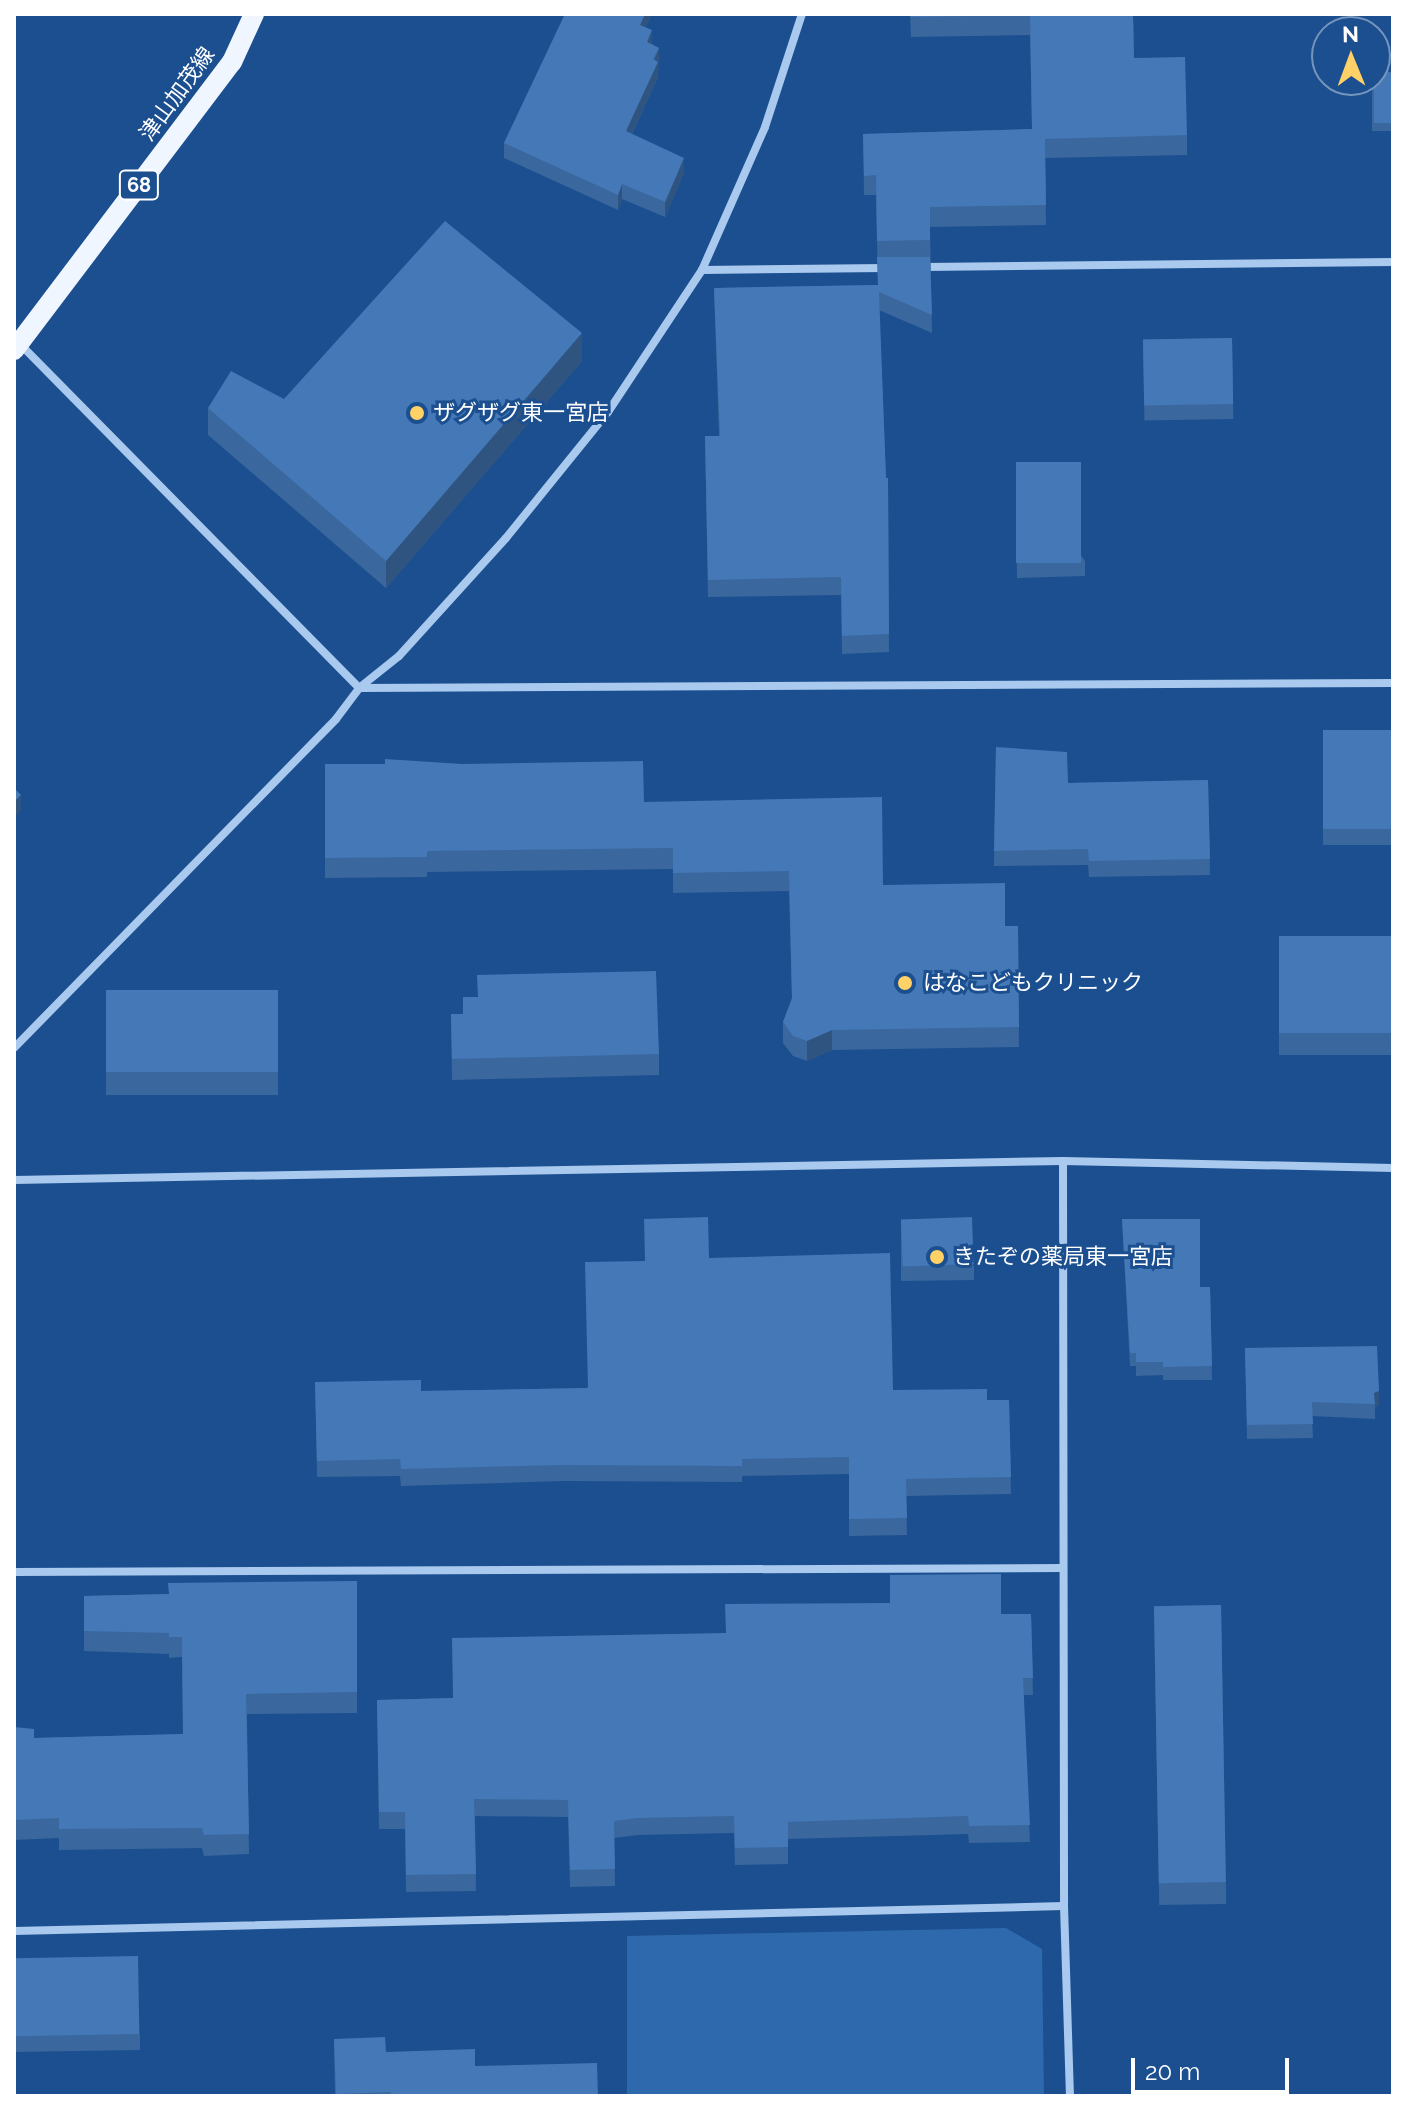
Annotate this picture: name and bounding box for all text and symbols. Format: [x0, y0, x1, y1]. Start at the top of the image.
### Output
north arrow [1311, 16, 1391, 96]
text: N [1342, 21, 1359, 47]
street label: 津山加茂線 [134, 42, 220, 146]
road number: 68 [117, 169, 161, 201]
place label: ザグザグ東一宮店 [433, 400, 609, 426]
marker: ザグザグ東一宮店 [408, 404, 426, 422]
place label: はなこどもクリニック [923, 970, 1143, 996]
marker: はなこどもクリニック [894, 972, 916, 994]
place label: きたぞの薬局東一宮店 [953, 1244, 1173, 1270]
marker: きたぞの薬局東一宮店 [928, 1248, 946, 1266]
scale bar [1135, 2042, 1293, 2092]
text: 20 m [1145, 2057, 1200, 2086]

